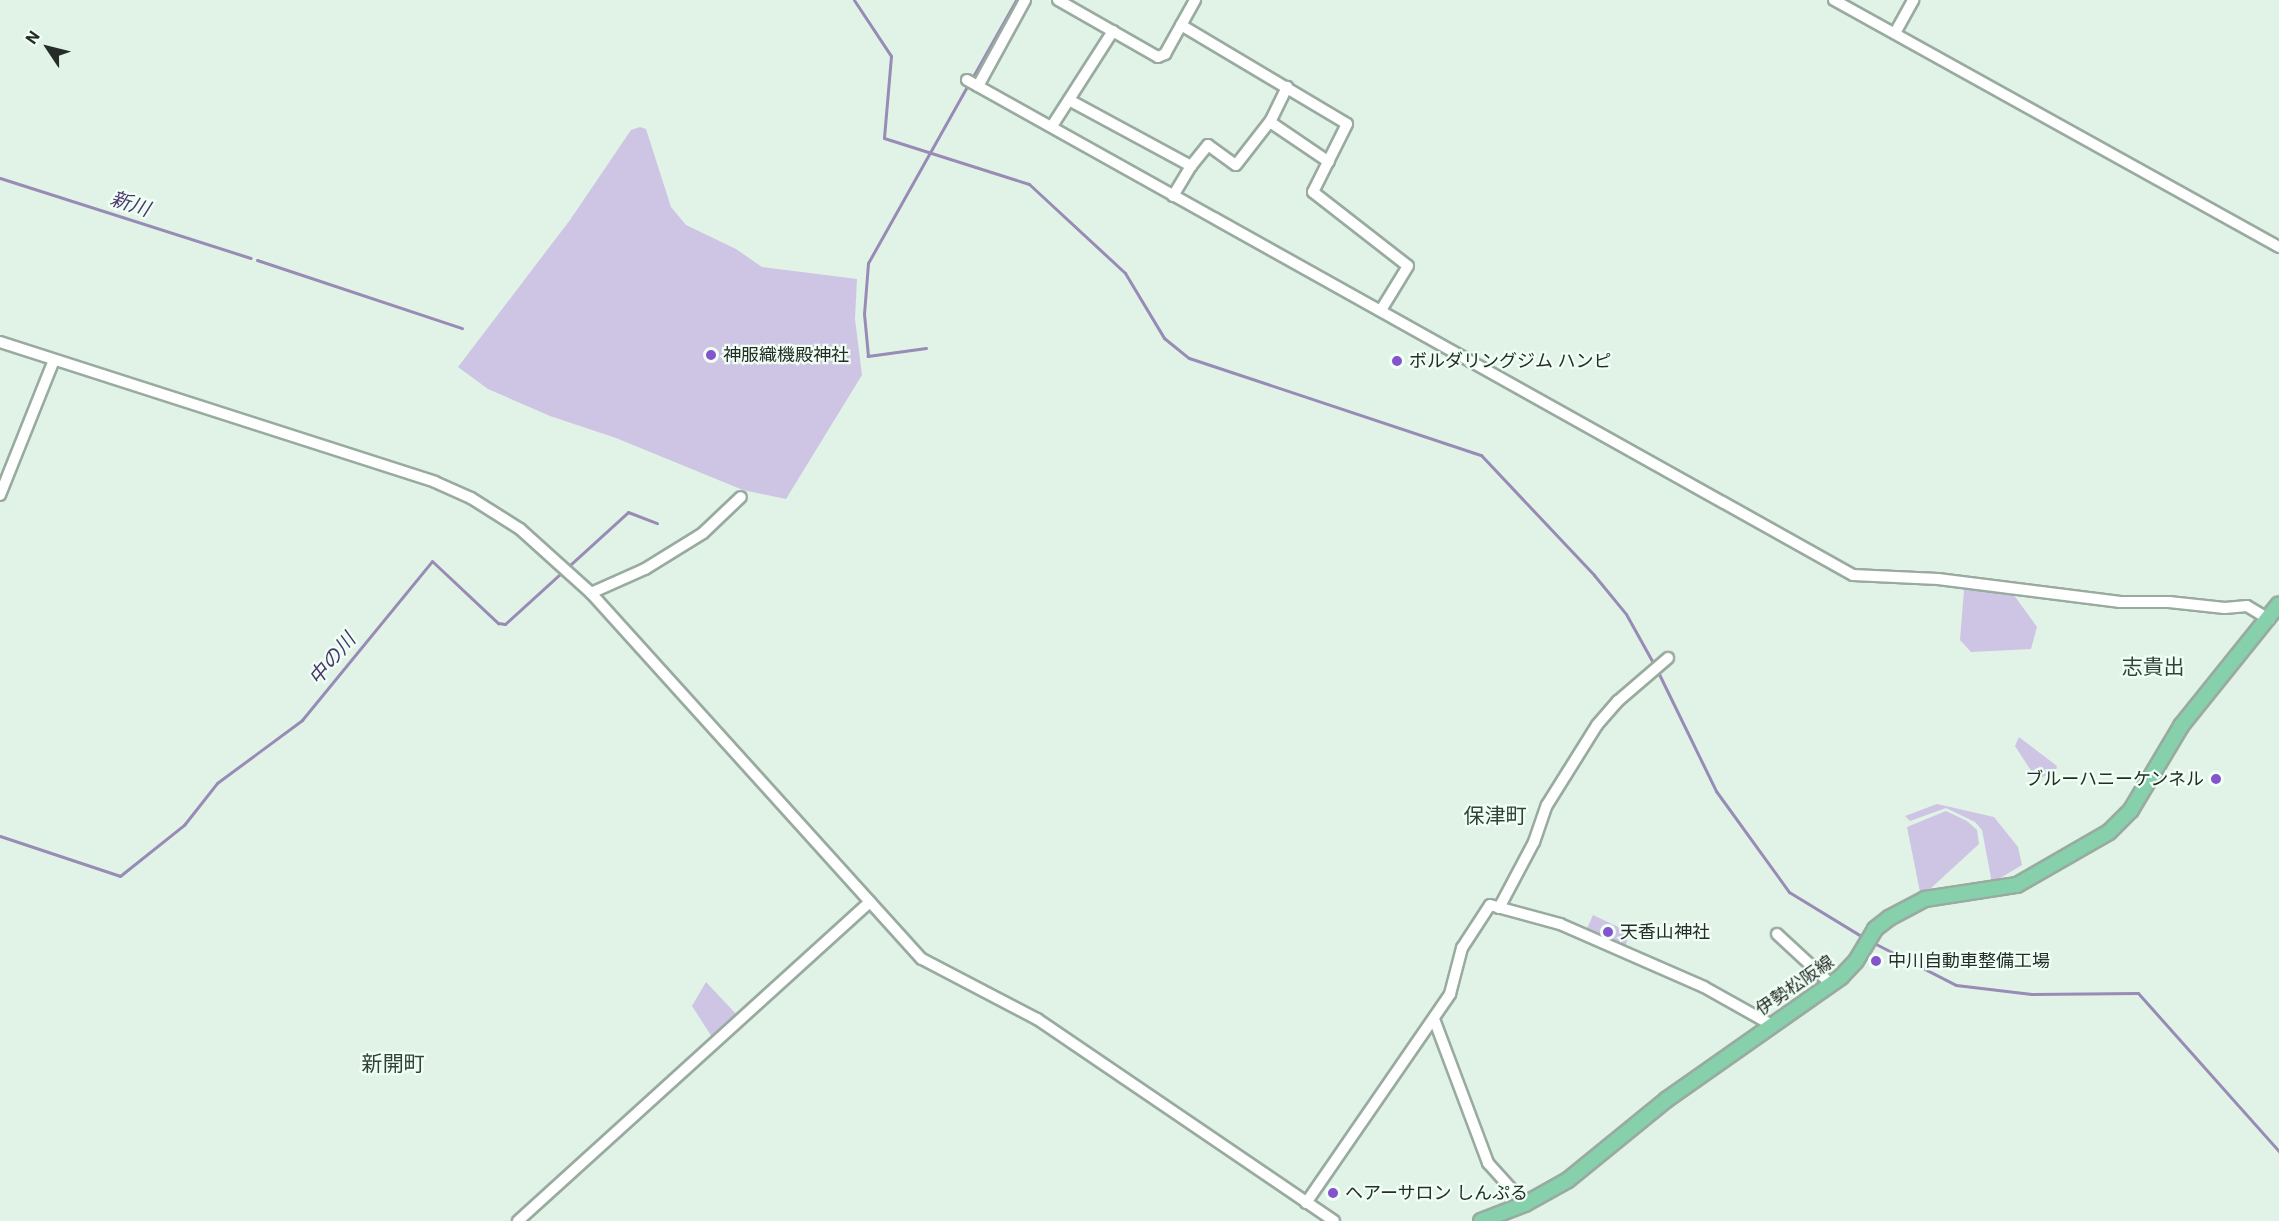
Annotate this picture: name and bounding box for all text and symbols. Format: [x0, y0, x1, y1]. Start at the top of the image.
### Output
north arrow [18, 18, 78, 78]
text: N [22, 27, 44, 47]
water label: 新川 [107, 186, 153, 222]
place label: 神服織機殿神社 [723, 344, 849, 366]
marker: 神服織機殿神社 [704, 348, 718, 362]
place label: ボルダリングジム ハンピ [1409, 350, 1611, 372]
marker: ボルダリングジム ハンピ [1390, 354, 1404, 368]
water label: 中の川 [304, 628, 360, 690]
district label: 志貴出 [2122, 654, 2184, 680]
place label: ブルーハニーケンネル [2024, 768, 2204, 790]
marker: ブルーハニーケンネル [2209, 772, 2223, 786]
district label: 保津町 [1464, 803, 1526, 829]
place label: 天香山神社 [1620, 921, 1710, 943]
marker: 天香山神社 [1601, 925, 1615, 939]
place label: 中川自動車整備工場 [1888, 950, 2050, 972]
street label: 伊勢松阪線 [1752, 951, 1838, 1021]
marker: 中川自動車整備工場 [1869, 954, 1883, 968]
district label: 新開町 [362, 1051, 424, 1077]
place label: ヘアーサロン しんぷる [1345, 1182, 1528, 1204]
marker: ヘアーサロン しんぷる [1326, 1186, 1340, 1200]

